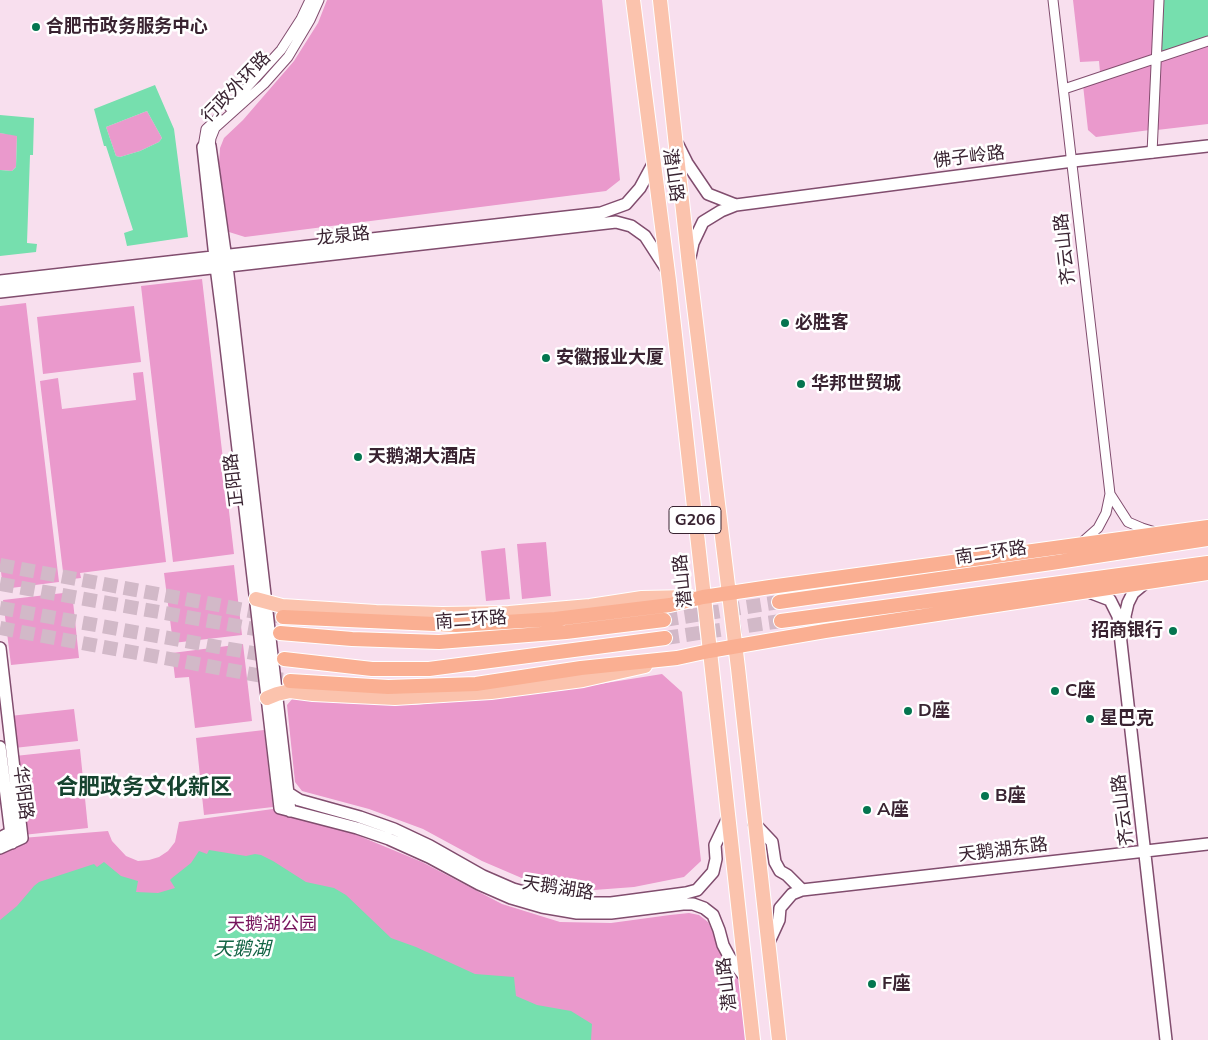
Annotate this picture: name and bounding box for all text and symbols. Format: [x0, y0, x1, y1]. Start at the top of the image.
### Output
place label: 合肥市政务服务中心 [46, 16, 208, 38]
marker: 合肥市政务服务中心 [30, 21, 42, 33]
street label: 行政外环路 [197, 47, 275, 127]
street label: 佛子岭路 [932, 142, 1006, 172]
street label: 潜山路 [659, 147, 687, 203]
street label: 齐云山路 [1050, 212, 1080, 286]
street label: 龙泉路 [315, 222, 371, 250]
place label: 必胜客 [795, 312, 849, 334]
marker: 必胜客 [779, 317, 791, 329]
place label: 安徽报业大厦 [556, 347, 664, 369]
marker: 安徽报业大厦 [540, 352, 552, 364]
place label: 华邦世贸城 [811, 373, 901, 395]
marker: 华邦世贸城 [795, 378, 807, 390]
place label: 天鹅湖大酒店 [368, 446, 476, 468]
marker: 天鹅湖大酒店 [352, 451, 364, 463]
street label: 正阳路 [220, 452, 248, 508]
road number: G206 [669, 506, 721, 534]
street label: 南二环路 [954, 537, 1028, 569]
street label: 潜山路 [669, 553, 697, 609]
street label: 南二环路 [434, 607, 508, 633]
place label: 招商银行 [1091, 620, 1163, 642]
marker: 招商银行 [1167, 625, 1179, 637]
place label: C座 [1065, 680, 1095, 702]
marker: C座 [1049, 685, 1061, 697]
place label: D座 [918, 700, 950, 722]
marker: D座 [902, 705, 914, 717]
place label: 星巴克 [1100, 708, 1154, 730]
marker: 星巴克 [1084, 713, 1096, 725]
street label: 华阳路 [9, 765, 37, 821]
street label: 齐云山路 [1108, 773, 1138, 847]
district label: 合肥政务文化新区 [56, 774, 232, 800]
place label: B座 [995, 785, 1025, 807]
marker: B座 [979, 790, 991, 802]
place label: A座 [877, 799, 908, 821]
marker: A座 [861, 804, 873, 816]
street label: 天鹅湖东路 [957, 834, 1049, 866]
street label: 天鹅湖路 [521, 872, 595, 904]
park label: 天鹅湖公园 [227, 914, 317, 936]
water label: 天鹅湖 [214, 938, 270, 960]
street label: 潜山路 [713, 956, 741, 1012]
place label: F座 [882, 973, 910, 995]
marker: F座 [866, 978, 878, 990]

